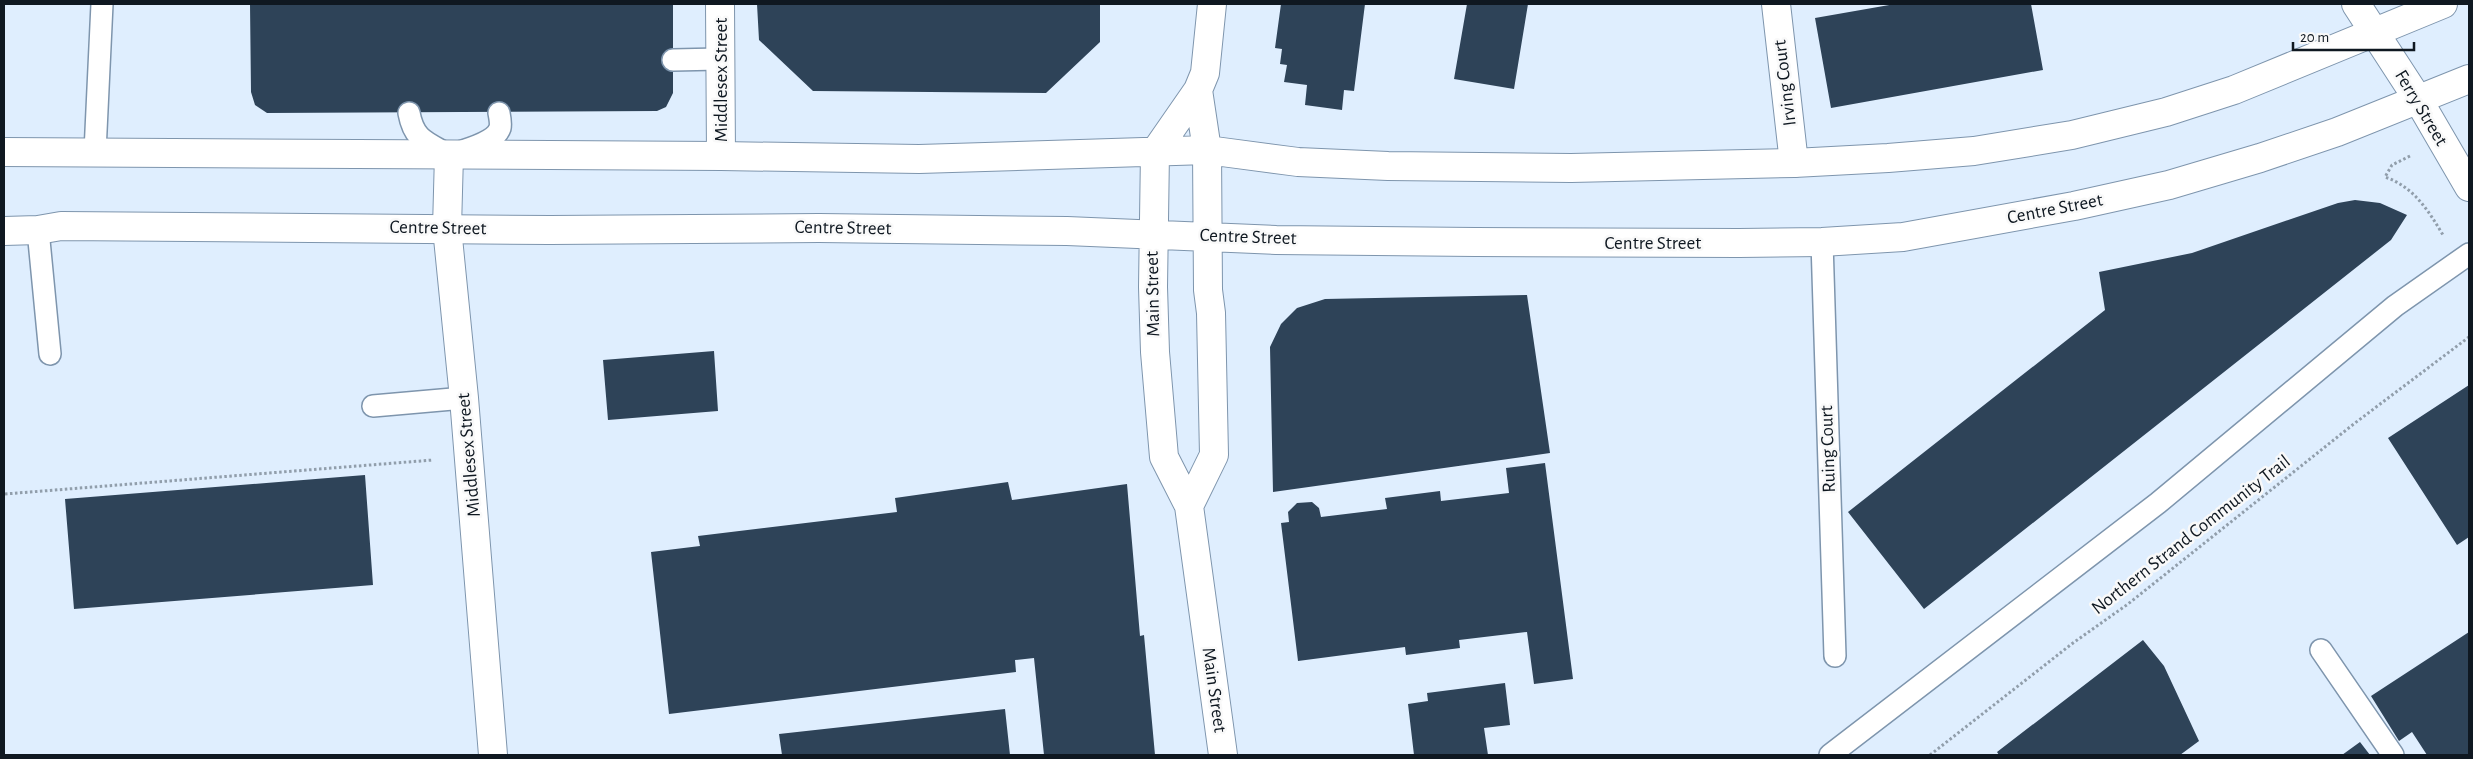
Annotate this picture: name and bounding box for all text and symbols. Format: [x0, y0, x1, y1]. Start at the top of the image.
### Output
street label: Middlesex Street [712, 18, 731, 142]
scale bar [2293, 20, 2414, 52]
text: 20 m [2300, 30, 2329, 45]
street label: Irving Court [1770, 39, 1800, 127]
street label: Ferry Street [2391, 67, 2451, 149]
street label: Centre Street [2006, 190, 2104, 228]
street label: Centre Street [389, 218, 487, 238]
street label: Centre Street [794, 218, 892, 238]
street label: Centre Street [1199, 226, 1297, 248]
street label: Centre Street [1605, 234, 1701, 253]
street label: Main Street [1143, 251, 1163, 337]
street label: Middlesex Street [454, 392, 484, 518]
street label: Ruing Court [1817, 405, 1839, 493]
street label: Northern Strand Community Trail [2088, 452, 2294, 618]
street label: Main Street [1199, 646, 1229, 734]

